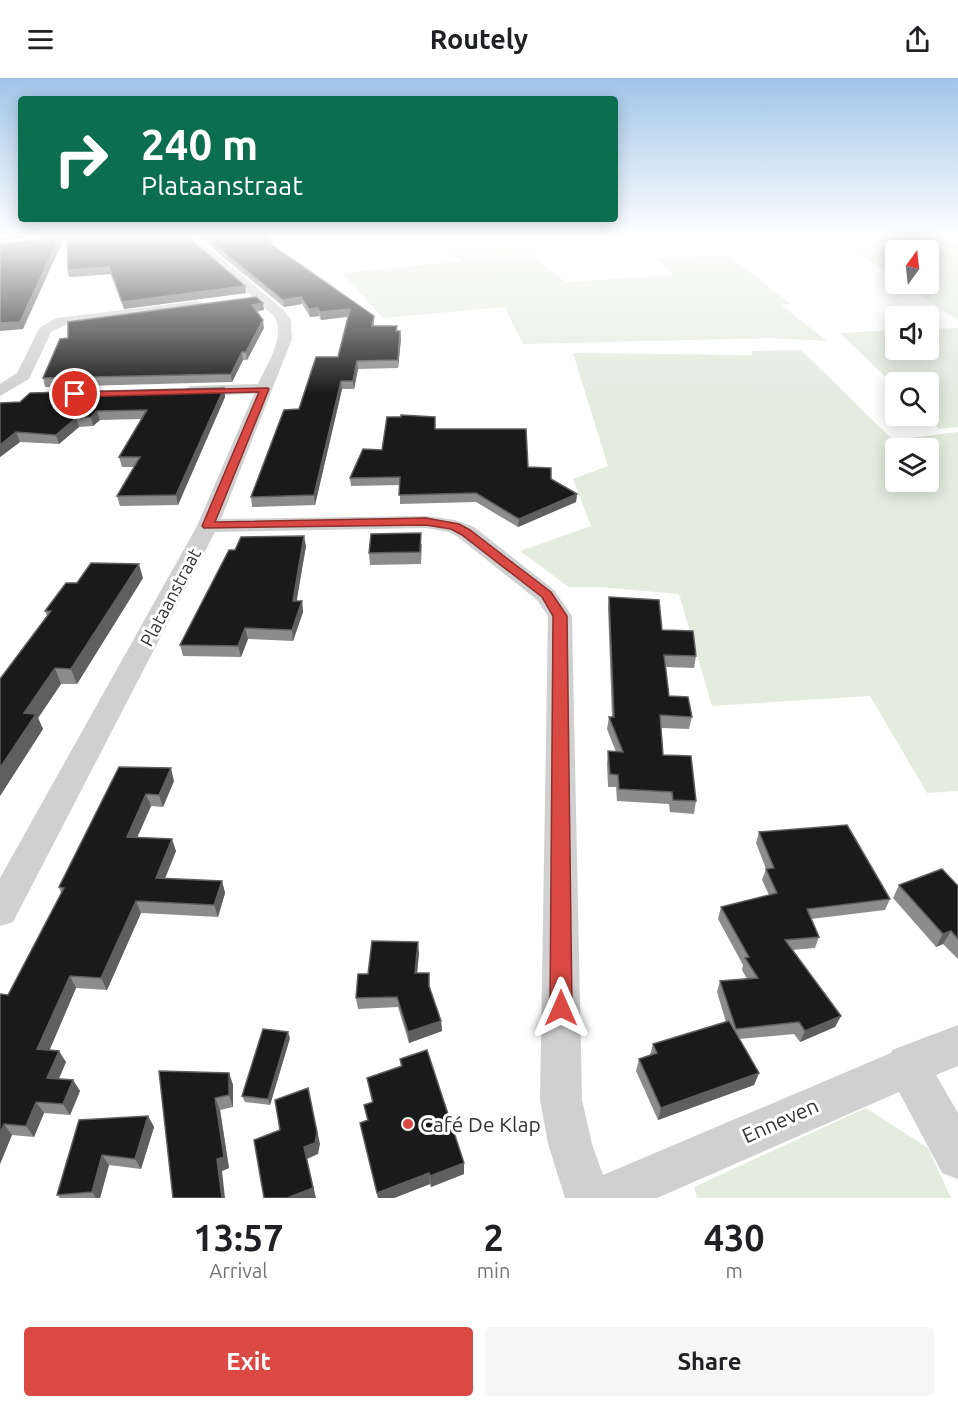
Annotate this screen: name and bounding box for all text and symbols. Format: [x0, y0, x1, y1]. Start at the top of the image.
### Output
icon: menu [24, 23, 57, 56]
icon: share [901, 23, 934, 56]
text: Routely [430, 24, 528, 54]
icon: right [42, 120, 120, 198]
text: 240 m [141, 121, 258, 168]
text: Plataanstraat [141, 170, 303, 200]
north arrow [885, 240, 939, 294]
map controls [885, 240, 939, 492]
button: sound [885, 306, 939, 360]
pin [49, 368, 100, 419]
button: search [885, 372, 939, 426]
icon: arrive [58, 377, 91, 410]
button: layers [885, 438, 939, 492]
street label: Plataanstraat [136, 545, 204, 649]
position arrow [529, 976, 593, 1040]
street label: Enneven [738, 1093, 822, 1147]
place label: Café De Klap [420, 1112, 541, 1136]
marker: Café De Klap [401, 1117, 415, 1131]
text: 13:57 [193, 1217, 283, 1258]
text: 2 [483, 1217, 504, 1258]
text: 430 [704, 1217, 765, 1258]
text: Arrival [209, 1259, 268, 1282]
text: min [477, 1259, 510, 1282]
text: m [726, 1259, 743, 1282]
button: Exit [24, 1327, 473, 1396]
button: Share [485, 1327, 934, 1396]

